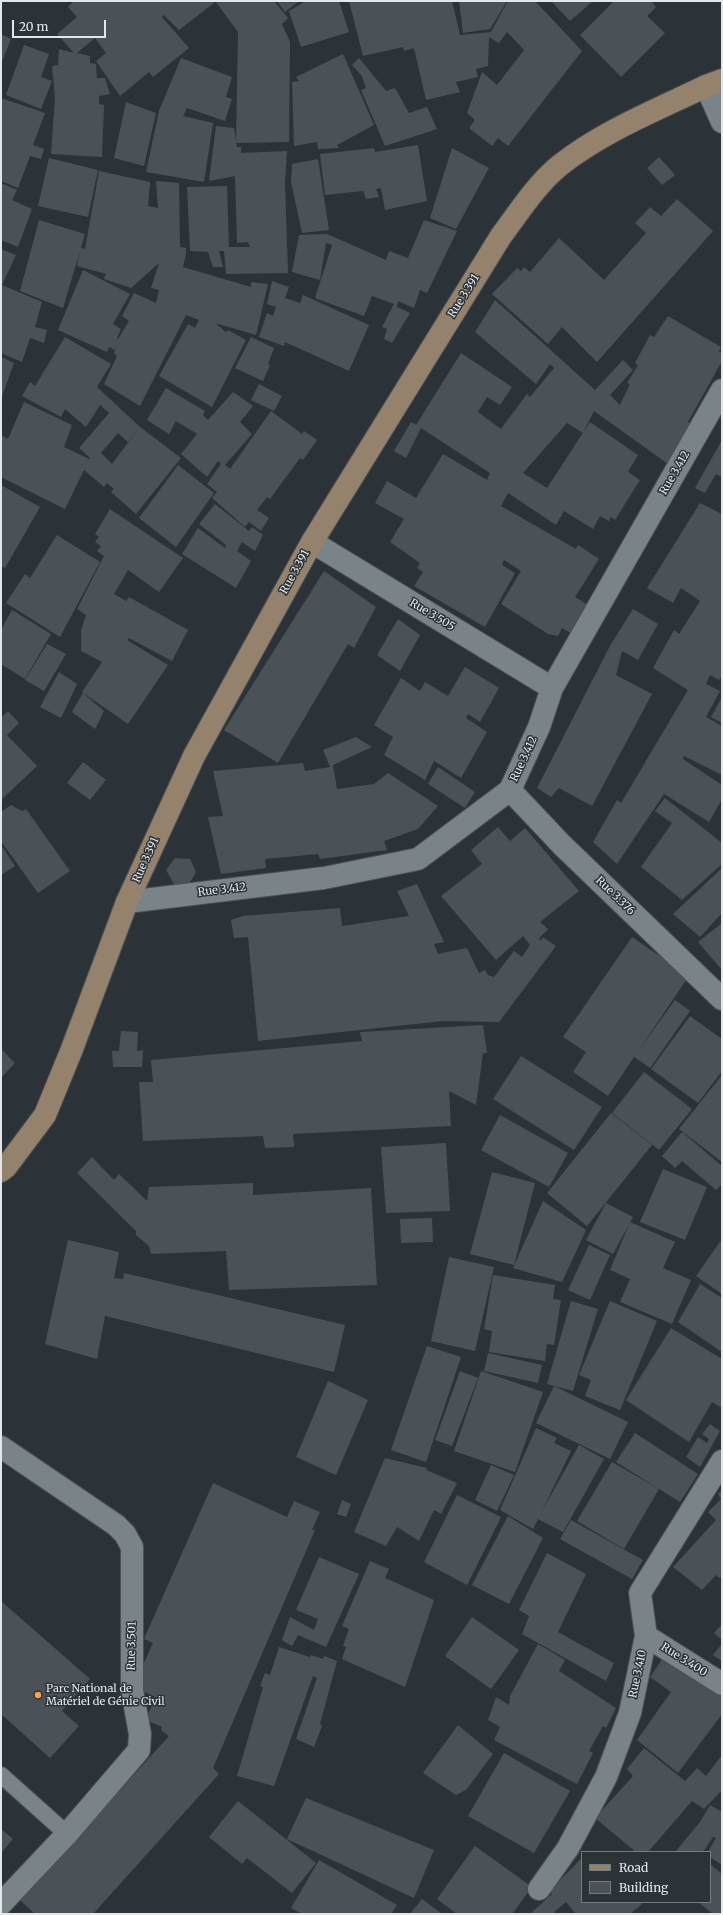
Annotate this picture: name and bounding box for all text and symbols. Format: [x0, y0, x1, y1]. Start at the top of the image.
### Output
scale bar [14, 12, 108, 38]
text: 20 m [19, 19, 48, 34]
street label: Rue 3.391 [446, 272, 482, 320]
street label: Rue 3.412 [657, 449, 693, 497]
street label: Rue 3.391 [278, 548, 312, 596]
street label: Rue 3.505 [407, 596, 457, 634]
street label: Rue 3.412 [508, 734, 540, 784]
street label: Rue 3.391 [130, 835, 162, 885]
street label: Rue 3.376 [593, 874, 637, 918]
street label: Rue 3.412 [197, 880, 247, 900]
street label: Rue 3.501 [125, 1621, 139, 1671]
street label: Rue 3.400 [658, 1641, 710, 1679]
street label: Rue 3.410 [626, 1649, 650, 1699]
place label: Parc National de Matériel de Génie Civil [46, 1682, 165, 1708]
marker: Parc National de Matériel de Génie Civil [33, 1690, 43, 1700]
legend [581, 1851, 711, 1903]
text: Road [619, 1860, 648, 1875]
text: Building [619, 1880, 668, 1895]

